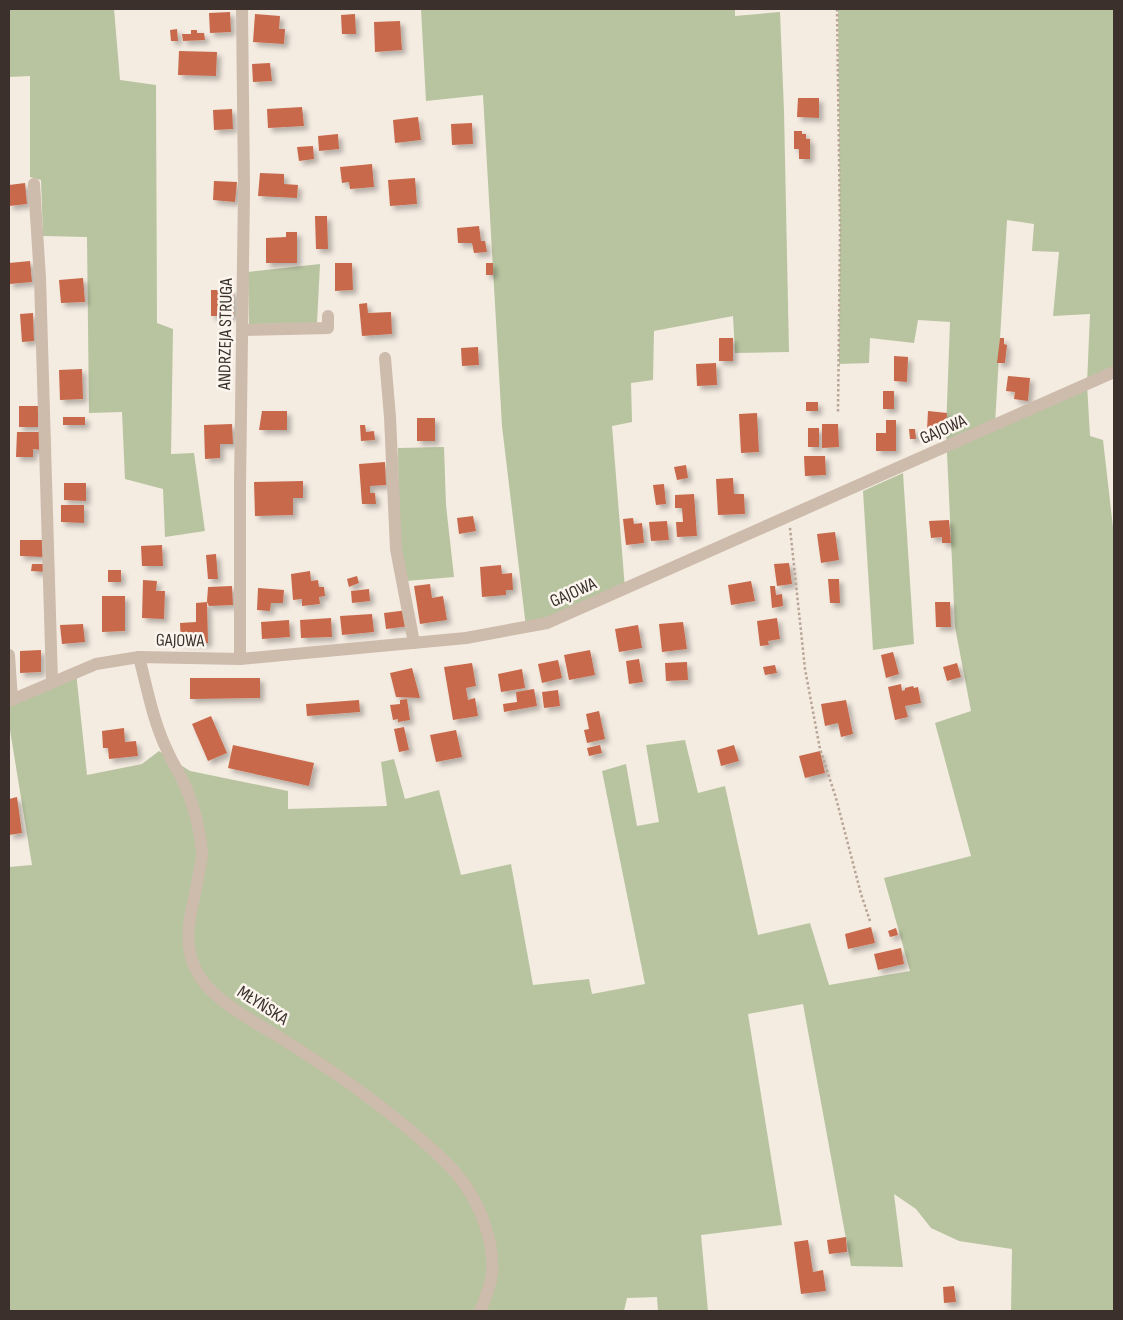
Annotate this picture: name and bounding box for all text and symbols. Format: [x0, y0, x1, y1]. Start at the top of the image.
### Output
street label: ANDRZEJA STRUGA [214, 278, 237, 391]
street label: GAJOWA [917, 410, 970, 449]
street label: GAJOWA [547, 573, 600, 612]
street label: GAJOWA [156, 630, 205, 651]
street label: MŁYŃSKA [233, 981, 292, 1030]

